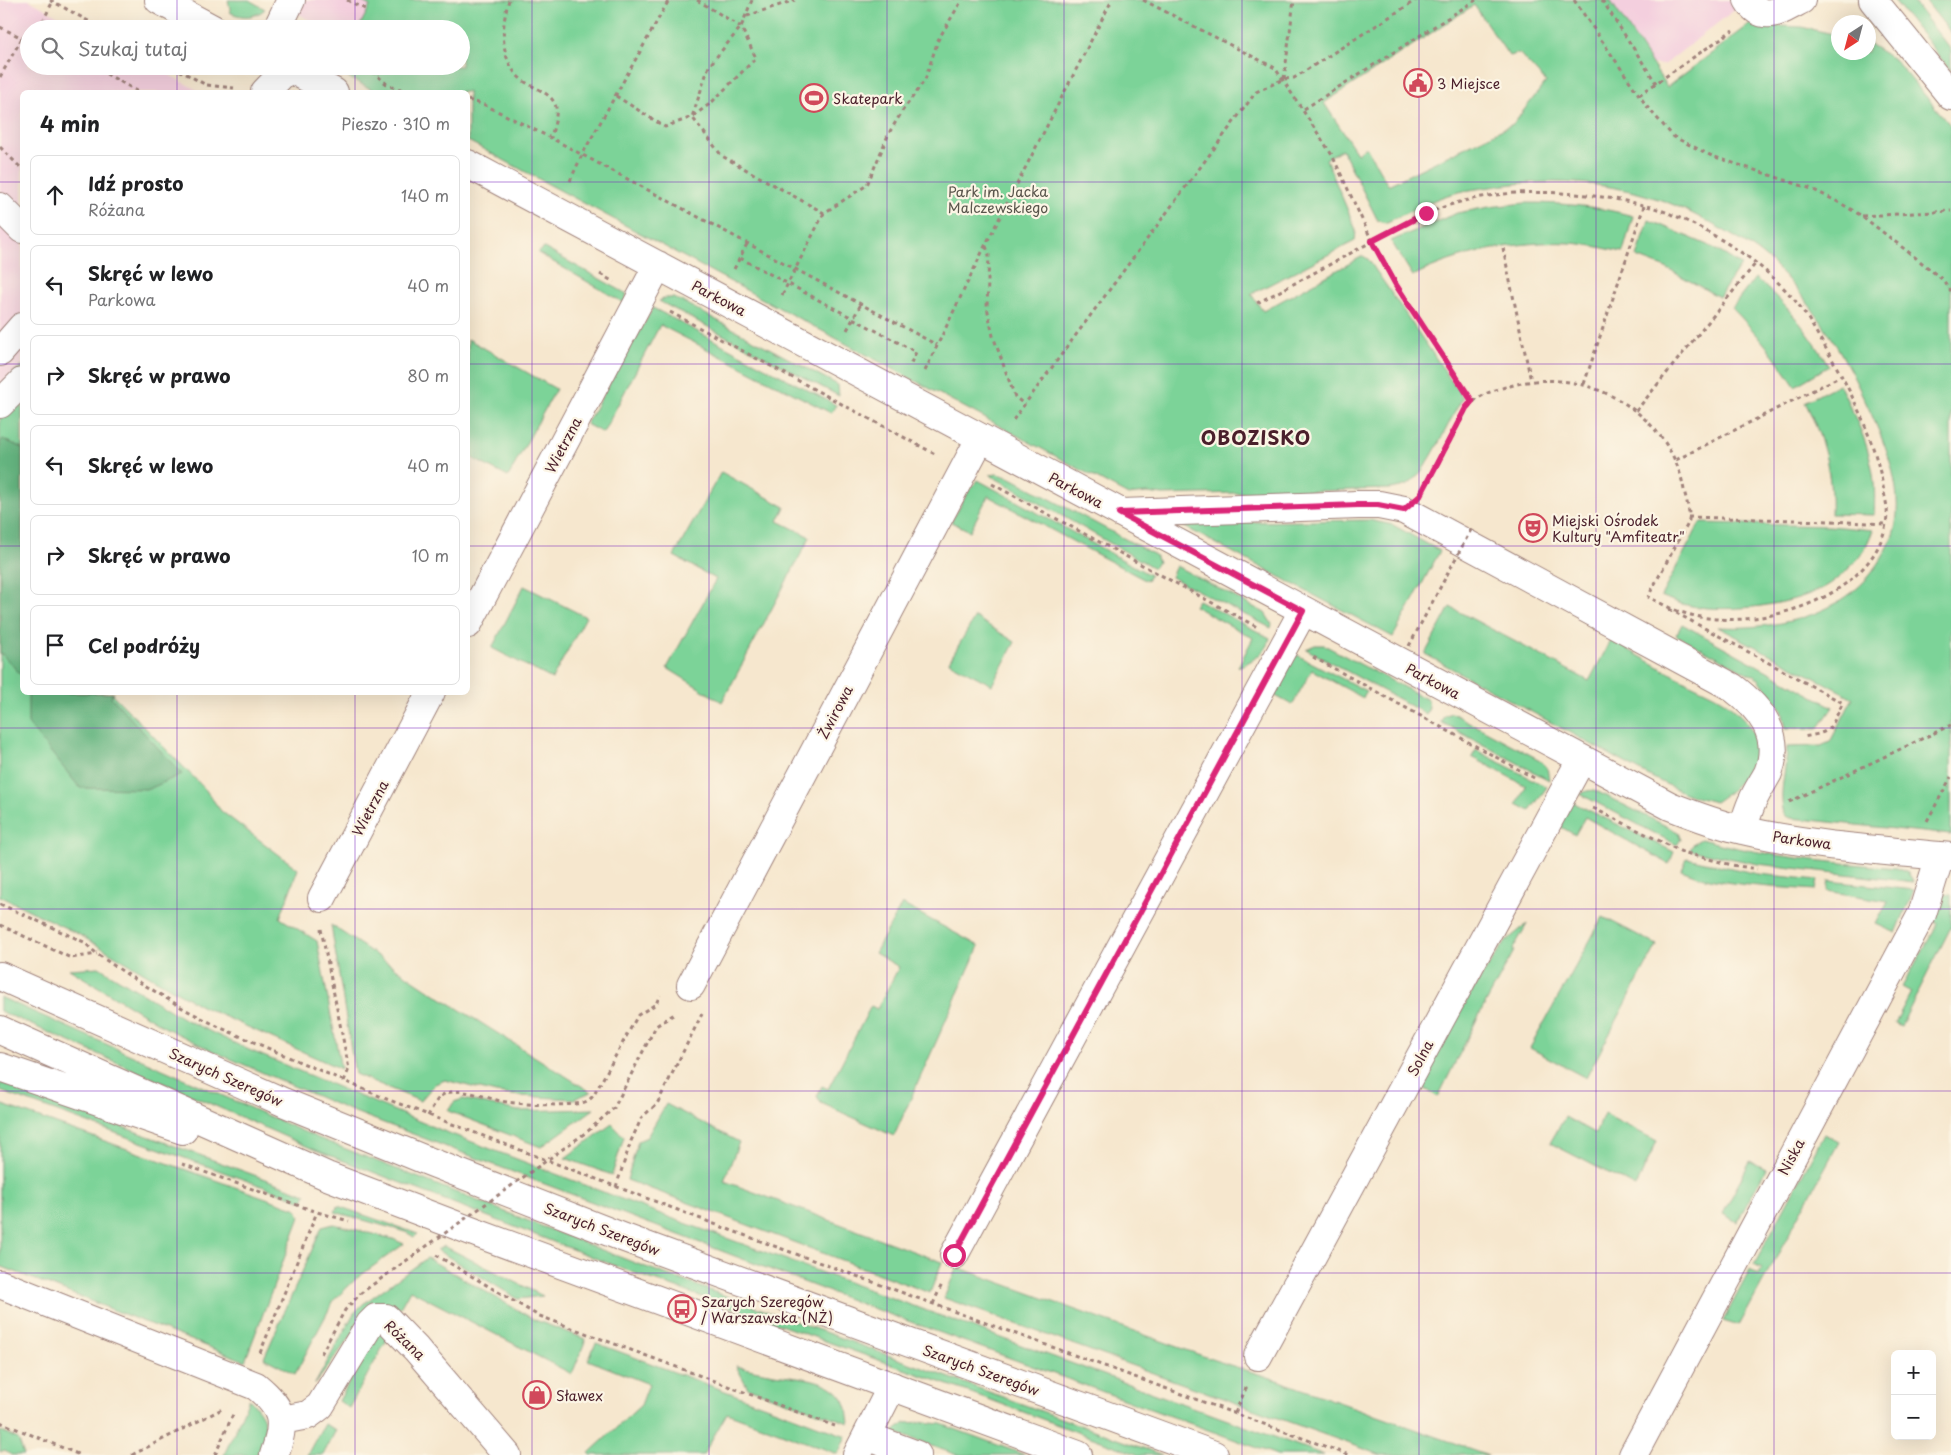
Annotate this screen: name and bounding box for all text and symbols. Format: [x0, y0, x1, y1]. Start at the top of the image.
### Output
north arrow [1831, 15, 1876, 60]
search box [20, 20, 470, 75]
icon: search [38, 34, 66, 62]
text: Szukaj tutaj [78, 34, 188, 62]
public building icon: 3 Miejsce [1403, 68, 1433, 98]
place label: 3 Miejsce [1437, 73, 1500, 94]
sports icon: Skatepark [799, 83, 829, 113]
place label: Skatepark [833, 88, 903, 109]
text: 4 min [40, 107, 100, 139]
text: Pieszo · 310 m [341, 111, 450, 135]
text: Idź prosto [88, 169, 184, 197]
icon: ahead [41, 181, 69, 209]
park label: Park im. Jacka Malczewskiego [948, 181, 1048, 218]
text: 140 m [401, 183, 449, 207]
text: Różana [88, 197, 145, 221]
route end [1415, 202, 1438, 225]
text: Skręć w lewo [88, 259, 213, 287]
icon: left [41, 271, 69, 299]
text: 40 m [407, 273, 449, 297]
street label: Parkowa [688, 275, 750, 321]
text: Parkowa [88, 287, 155, 311]
icon: right [41, 361, 69, 389]
text: Skręć w prawo [88, 361, 231, 389]
text: 80 m [407, 363, 449, 387]
street label: Wietrzna [539, 413, 587, 477]
district label: OBOZISKO [1201, 423, 1311, 451]
icon: left [41, 451, 69, 479]
text: Skręć w lewo [88, 451, 213, 479]
text: 40 m [407, 453, 449, 477]
street label: Parkowa [1045, 467, 1107, 513]
place label: Miejski Ośrodek Kultury "Amfiteatr" [1552, 510, 1685, 547]
theatre icon: Miejski Ośrodek Kultury "Amfiteatr" [1518, 513, 1548, 543]
icon: right [41, 541, 69, 569]
text: Skręć w prawo [88, 541, 231, 569]
text: 10 m [412, 543, 449, 567]
icon: arrive [41, 631, 69, 659]
text: Cel podróży [88, 631, 200, 659]
street label: Parkowa [1402, 658, 1464, 704]
street label: Żwirowa [812, 681, 858, 742]
street label: Wietrzna [346, 776, 394, 840]
street label: Parkowa [1771, 825, 1833, 855]
street label: Solna [1402, 1036, 1438, 1080]
street label: Szarych Szeregów [166, 1042, 287, 1112]
street label: Niska [1773, 1135, 1810, 1179]
street label: Szarych Szeregów [541, 1197, 663, 1261]
route start [943, 1244, 966, 1267]
place label: Szarych Szeregów / Warszawska (NŻ) [701, 1291, 833, 1328]
bus stop icon: Szarych Szeregów / Warszawska (NŻ) [667, 1294, 697, 1324]
street label: Różana [380, 1315, 430, 1365]
street label: Szarych Szeregów [920, 1339, 1043, 1401]
map controls [1891, 1350, 1936, 1440]
button: + [1891, 1350, 1936, 1395]
shop icon: Sławex [522, 1380, 552, 1410]
place label: Sławex [556, 1385, 603, 1406]
button: − [1891, 1395, 1936, 1440]

